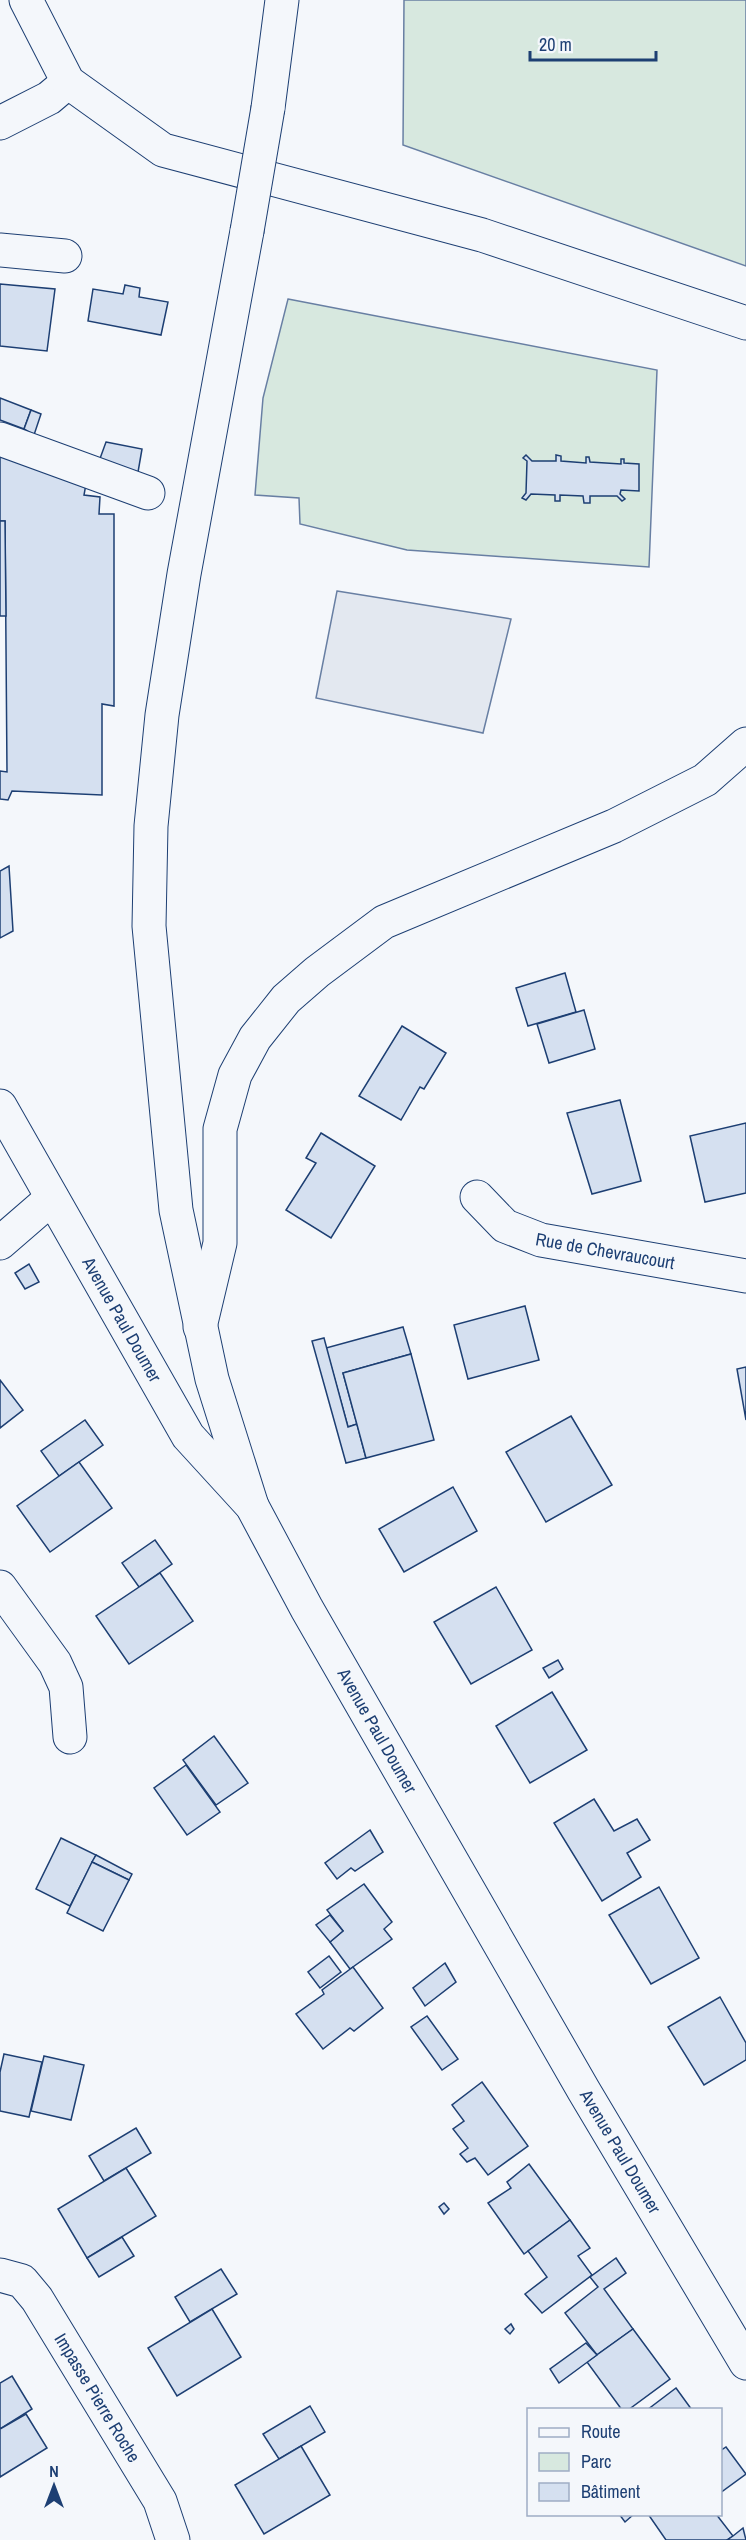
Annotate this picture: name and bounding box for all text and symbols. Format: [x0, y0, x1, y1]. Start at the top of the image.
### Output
scale bar [530, 24, 656, 62]
text: 20 m [539, 32, 572, 57]
street label: Rue de Chevraucourt [534, 1226, 676, 1275]
street label: Avenue Paul Doumer [76, 1252, 168, 1387]
street label: Avenue Paul Doumer [331, 1663, 423, 1798]
street label: Avenue Paul Doumer [573, 2084, 667, 2218]
street label: Impasse Pierre Roche [49, 2328, 147, 2467]
legend [527, 2408, 722, 2516]
text: Route [581, 2419, 620, 2444]
text: Parc [581, 2449, 611, 2474]
north arrow [24, 2456, 84, 2516]
text: N [49, 2460, 59, 2482]
text: Bâtiment [581, 2479, 640, 2504]

